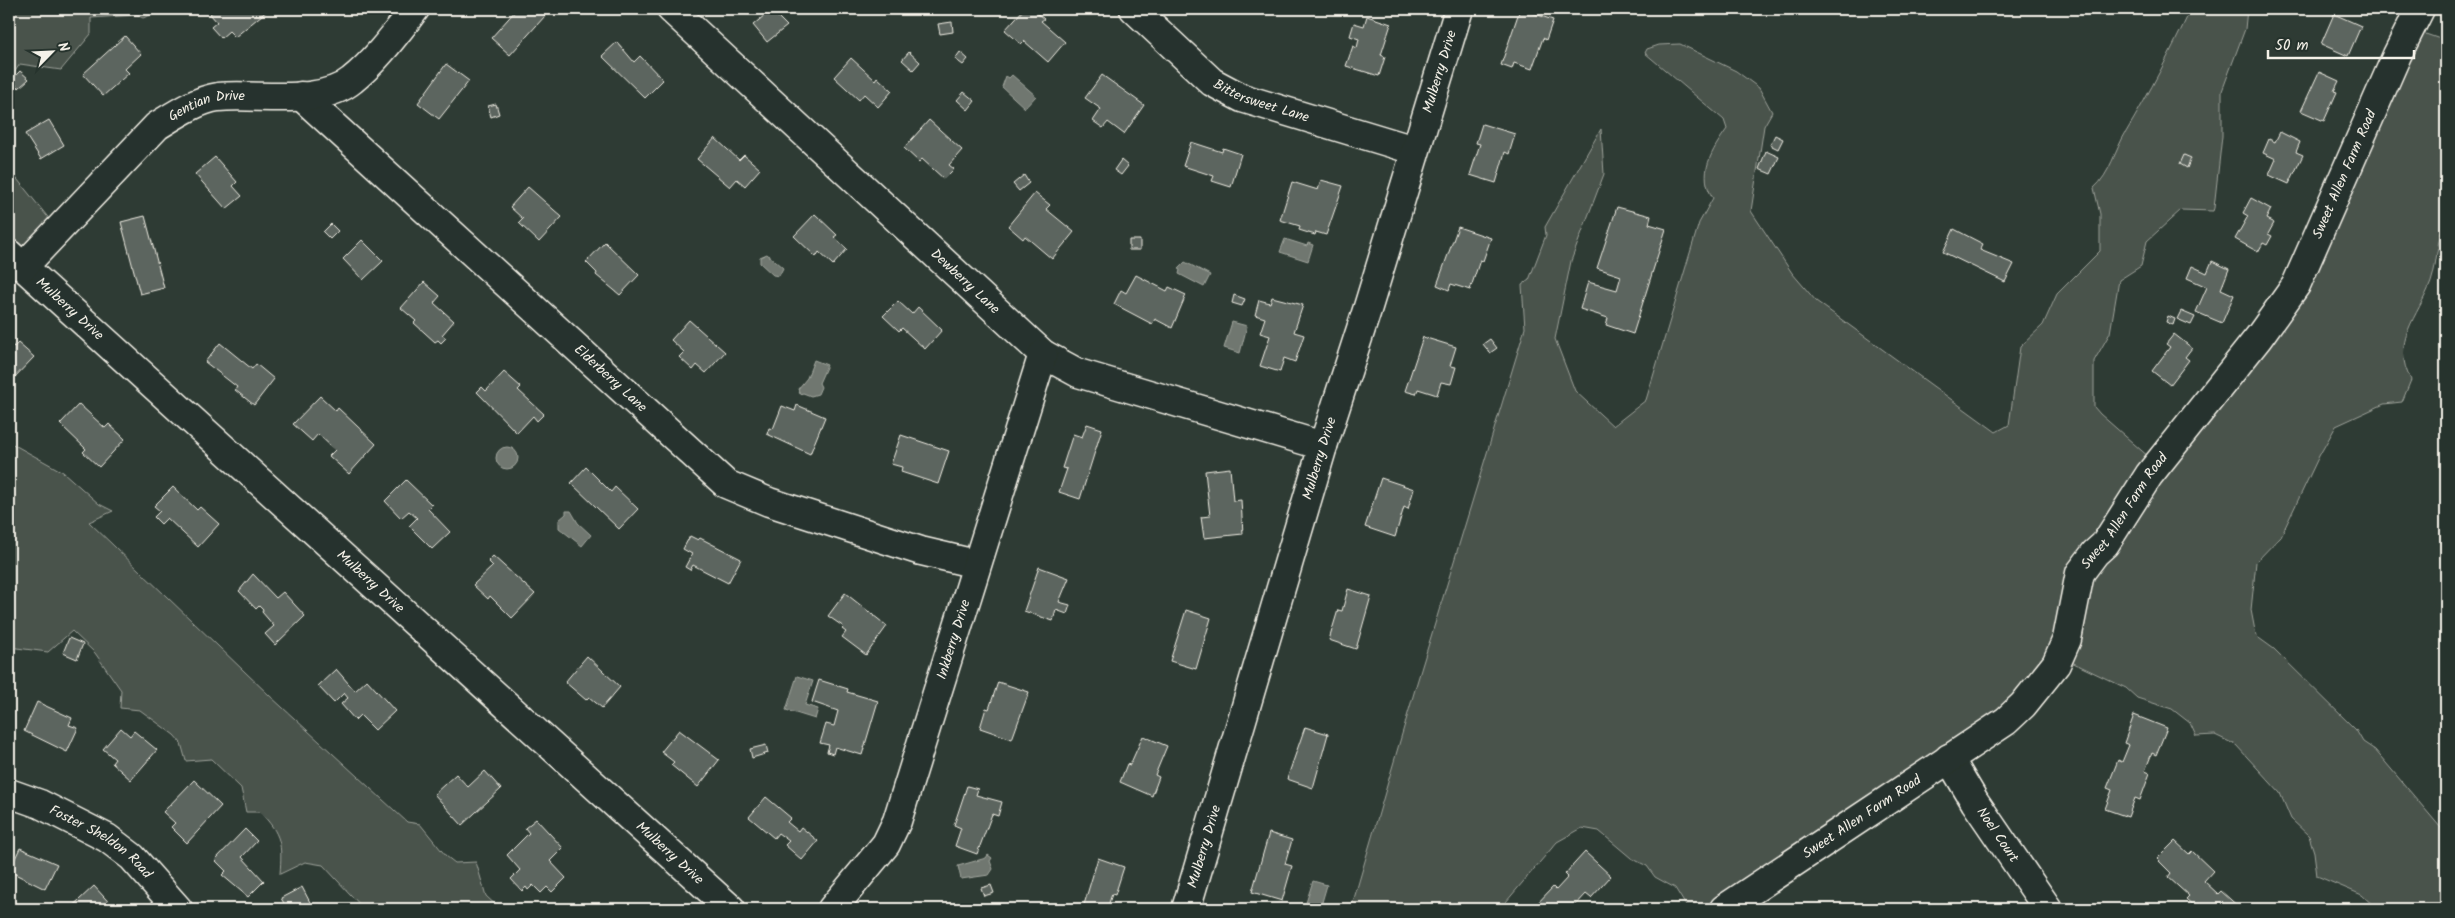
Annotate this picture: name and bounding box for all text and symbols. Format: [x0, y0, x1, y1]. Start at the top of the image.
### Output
street label: Mulberry Drive [1417, 27, 1463, 116]
north arrow [28, 28, 78, 78]
scale bar [2268, 28, 2414, 60]
text: 50 m [2275, 34, 2309, 58]
text: N [51, 39, 75, 56]
street label: Bittersweet Lane [1209, 74, 1313, 129]
street label: Gentian Drive [164, 85, 246, 128]
street label: Sweet Allen Farm Road [2307, 105, 2383, 242]
street label: Dewberry Lane [925, 244, 1005, 320]
street label: Mulberry Drive [31, 272, 109, 346]
street label: Elderberry Lane [569, 339, 653, 418]
street label: Mulberry Drive [1297, 413, 1343, 502]
street label: Sweet Allen Farm Road [2075, 447, 2174, 574]
street label: Mulberry Drive [331, 545, 410, 619]
street label: Inkberry Drive [931, 596, 977, 682]
street label: Sweet Allen Farm Road [1798, 769, 1927, 865]
street label: Foster Sheldon Road [45, 799, 158, 885]
street label: Mulberry Drive [1182, 802, 1227, 891]
street label: Noel Court [1971, 803, 2025, 868]
street label: Mulberry Drive [631, 816, 709, 891]

